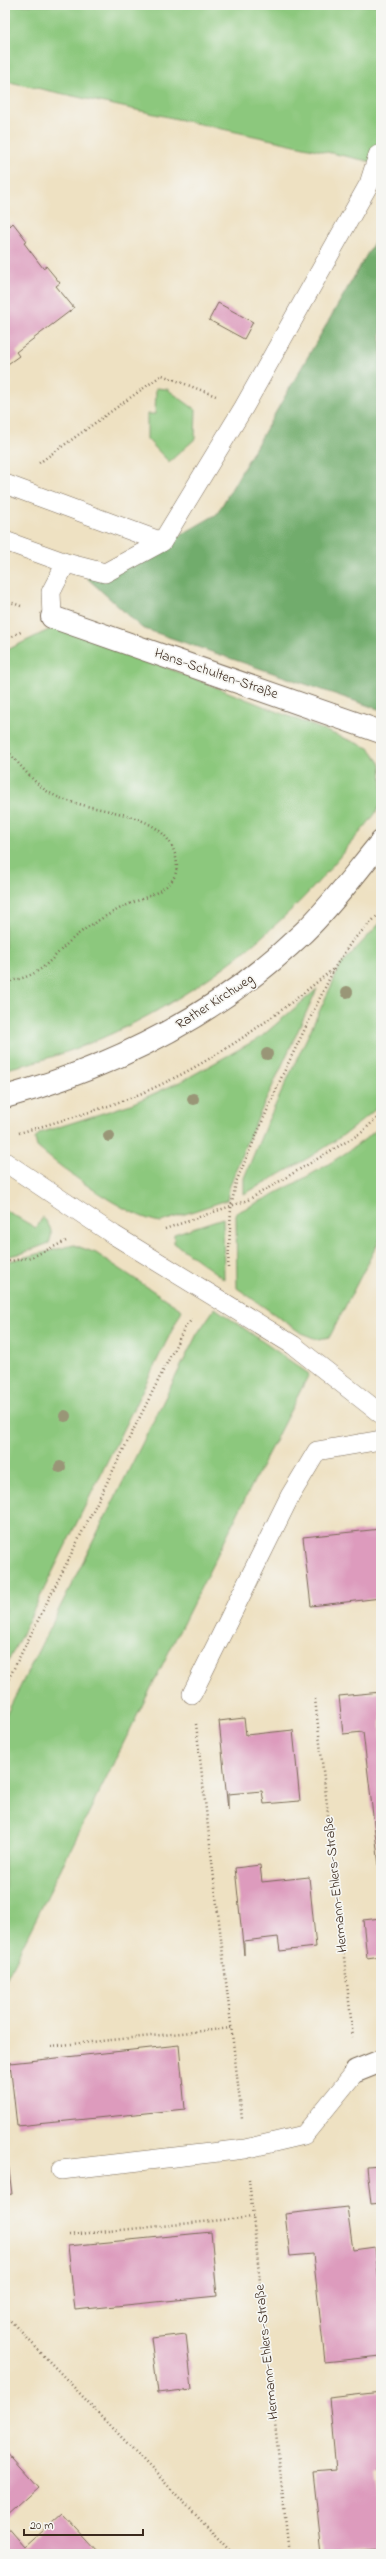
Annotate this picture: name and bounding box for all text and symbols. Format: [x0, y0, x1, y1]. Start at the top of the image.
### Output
street label: Hans-Schulten-Straße [151, 643, 281, 705]
street label: Rather Kirchweg [172, 969, 259, 1036]
street label: Hermann-Ehlers-Straße [318, 1816, 354, 1954]
street label: Hermann-Ehlers-Straße [249, 2283, 285, 2421]
scale bar [24, 2511, 143, 2537]
text: 20 m [30, 2517, 53, 2535]

